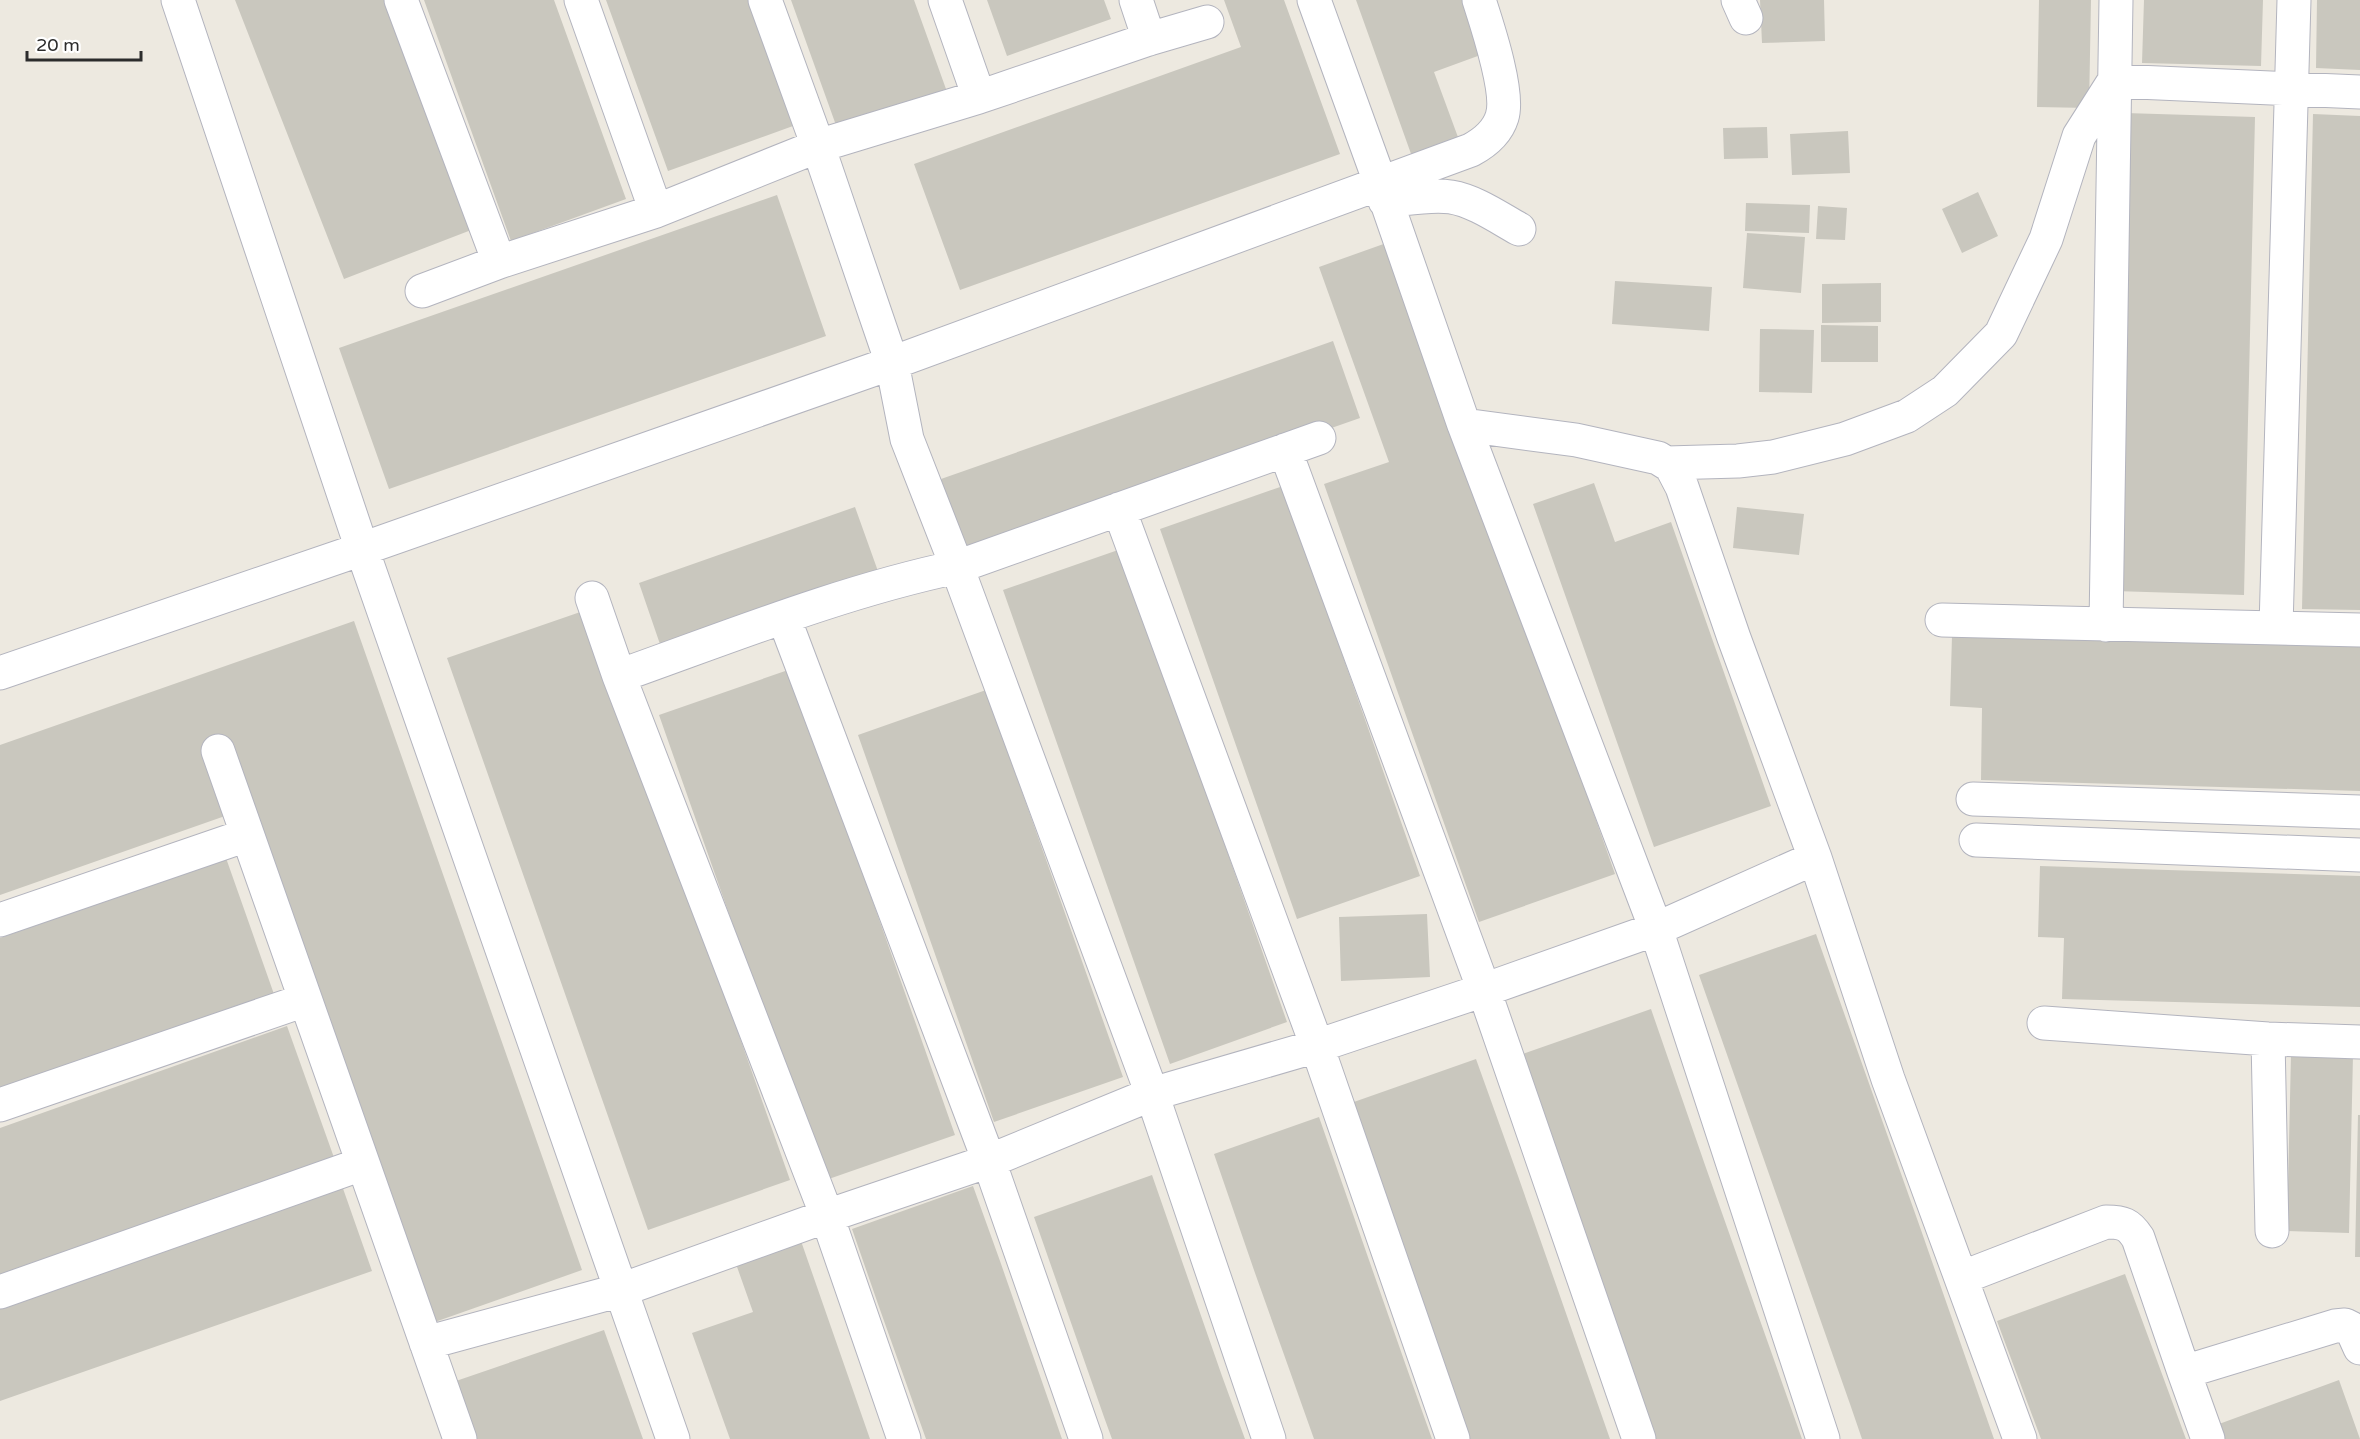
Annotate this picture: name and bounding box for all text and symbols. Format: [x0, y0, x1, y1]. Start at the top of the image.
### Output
scale bar [27, 24, 141, 62]
text: 20 m [36, 34, 80, 56]

